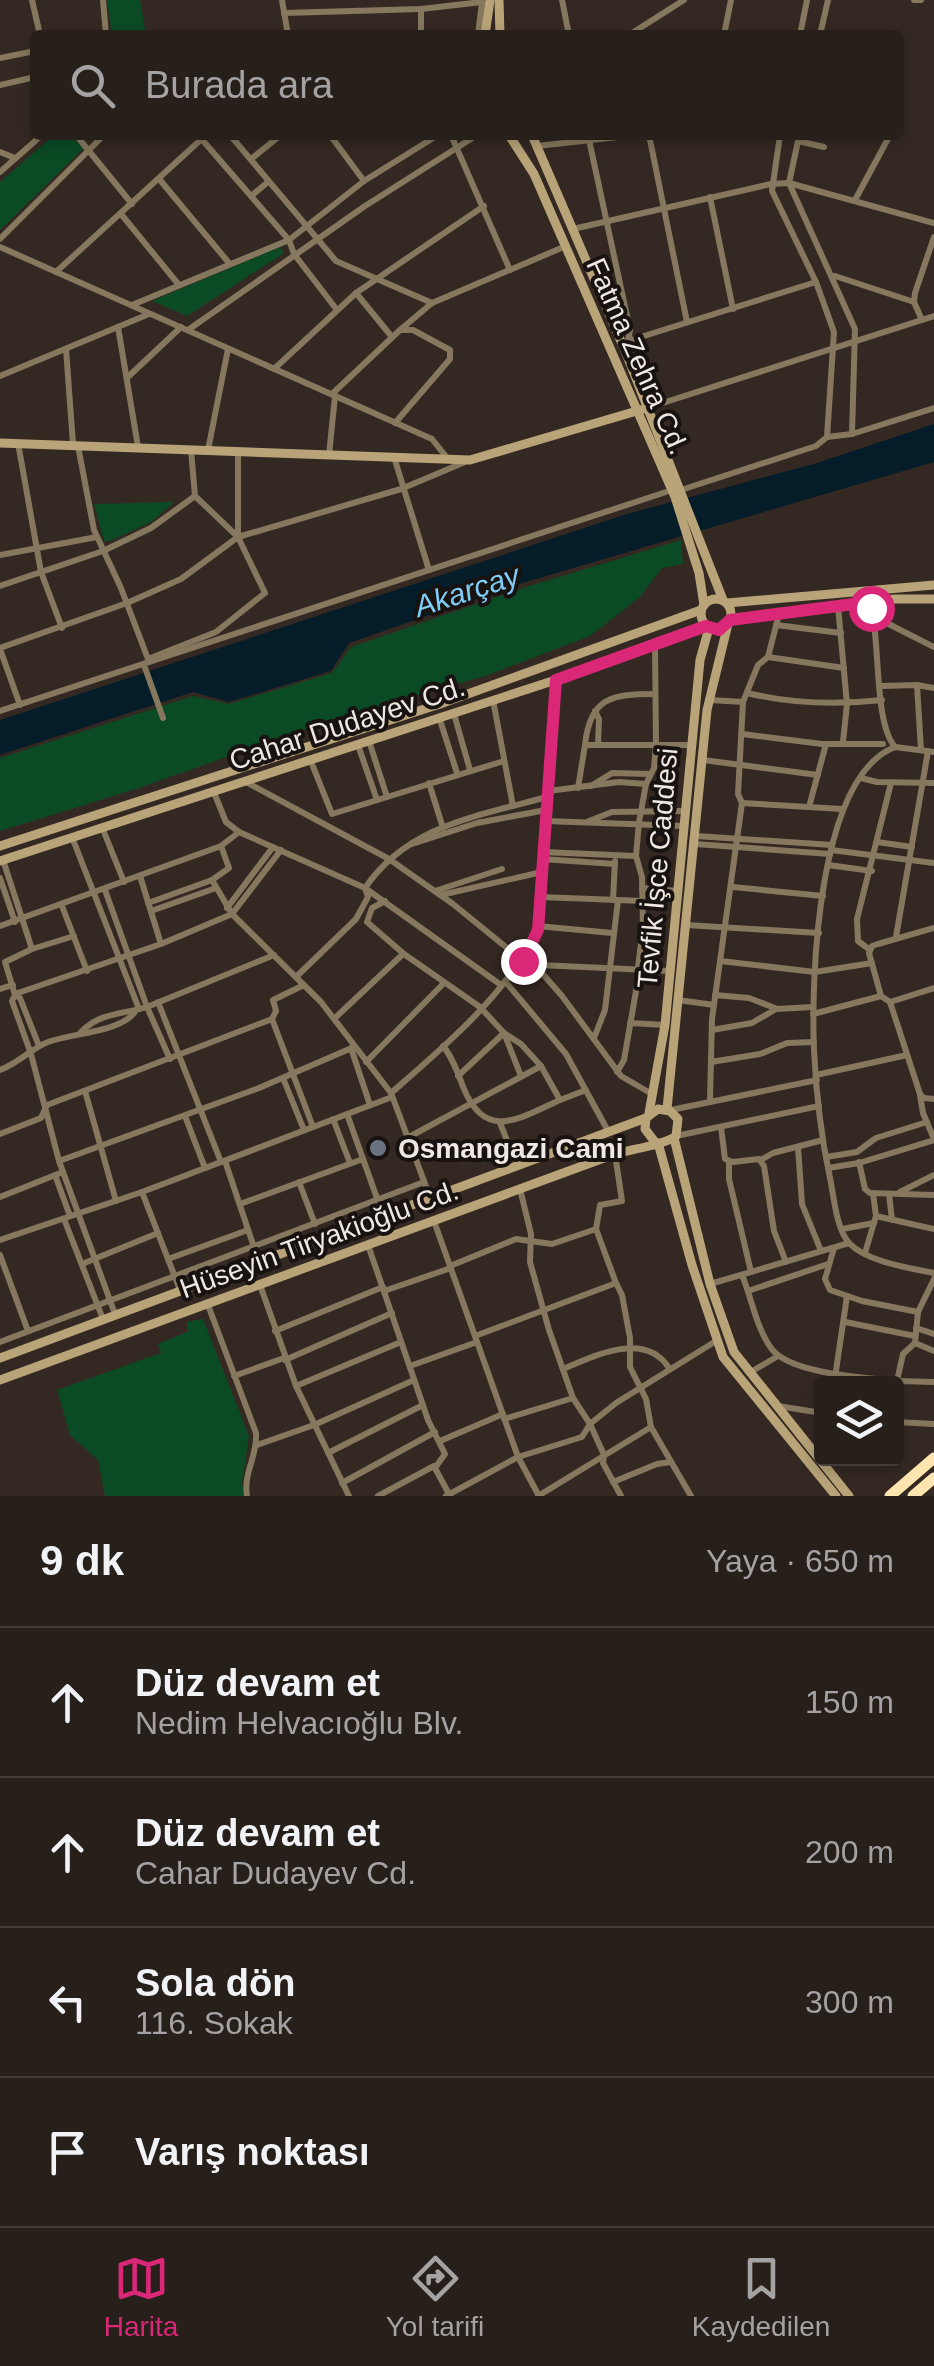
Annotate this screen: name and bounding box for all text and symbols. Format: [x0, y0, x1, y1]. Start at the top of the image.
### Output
search box [30, 30, 904, 140]
icon: search [65, 58, 120, 113]
text: Burada ara [145, 64, 333, 106]
street label: Fatma Zehra Cd. [580, 253, 695, 459]
water label: Akarçay [408, 557, 525, 624]
route start [849, 586, 895, 632]
street label: Cahar Dudayev Cd. [225, 671, 469, 776]
street label: Tevfik İşce Caddesi [632, 747, 683, 990]
route end [501, 939, 547, 985]
place label: Osmangazi Cami [398, 1133, 624, 1164]
marker: Osmangazi Cami [367, 1137, 389, 1159]
street label: Hüseyin Tiryakioğlu Cd. [176, 1175, 463, 1304]
map controls [814, 1376, 904, 1466]
button: layers [814, 1376, 904, 1466]
text: 9 dk [40, 1537, 124, 1584]
text: Yaya · 650 m [706, 1543, 894, 1579]
text: Düz devam et [135, 1662, 380, 1704]
icon: ahead [40, 1675, 95, 1730]
text: 150 m [805, 1684, 894, 1720]
text: Nedim Helvacıoğlu Blv. [135, 1705, 463, 1741]
text: Düz devam et [135, 1812, 380, 1854]
icon: ahead [40, 1825, 95, 1880]
text: 200 m [805, 1834, 894, 1870]
text: Cahar Dudayev Cd. [135, 1855, 416, 1891]
text: Sola dön [135, 1962, 295, 2004]
icon: left [40, 1975, 95, 2030]
text: 300 m [805, 1984, 894, 2020]
text: 116. Sokak [135, 2005, 293, 2041]
icon: arrive [40, 2125, 95, 2180]
text: Varış noktası [135, 2131, 369, 2173]
tab: Harita [104, 2251, 178, 2343]
tab: Yol tarifi [386, 2251, 484, 2343]
tab: Kaydedilen [692, 2251, 830, 2343]

